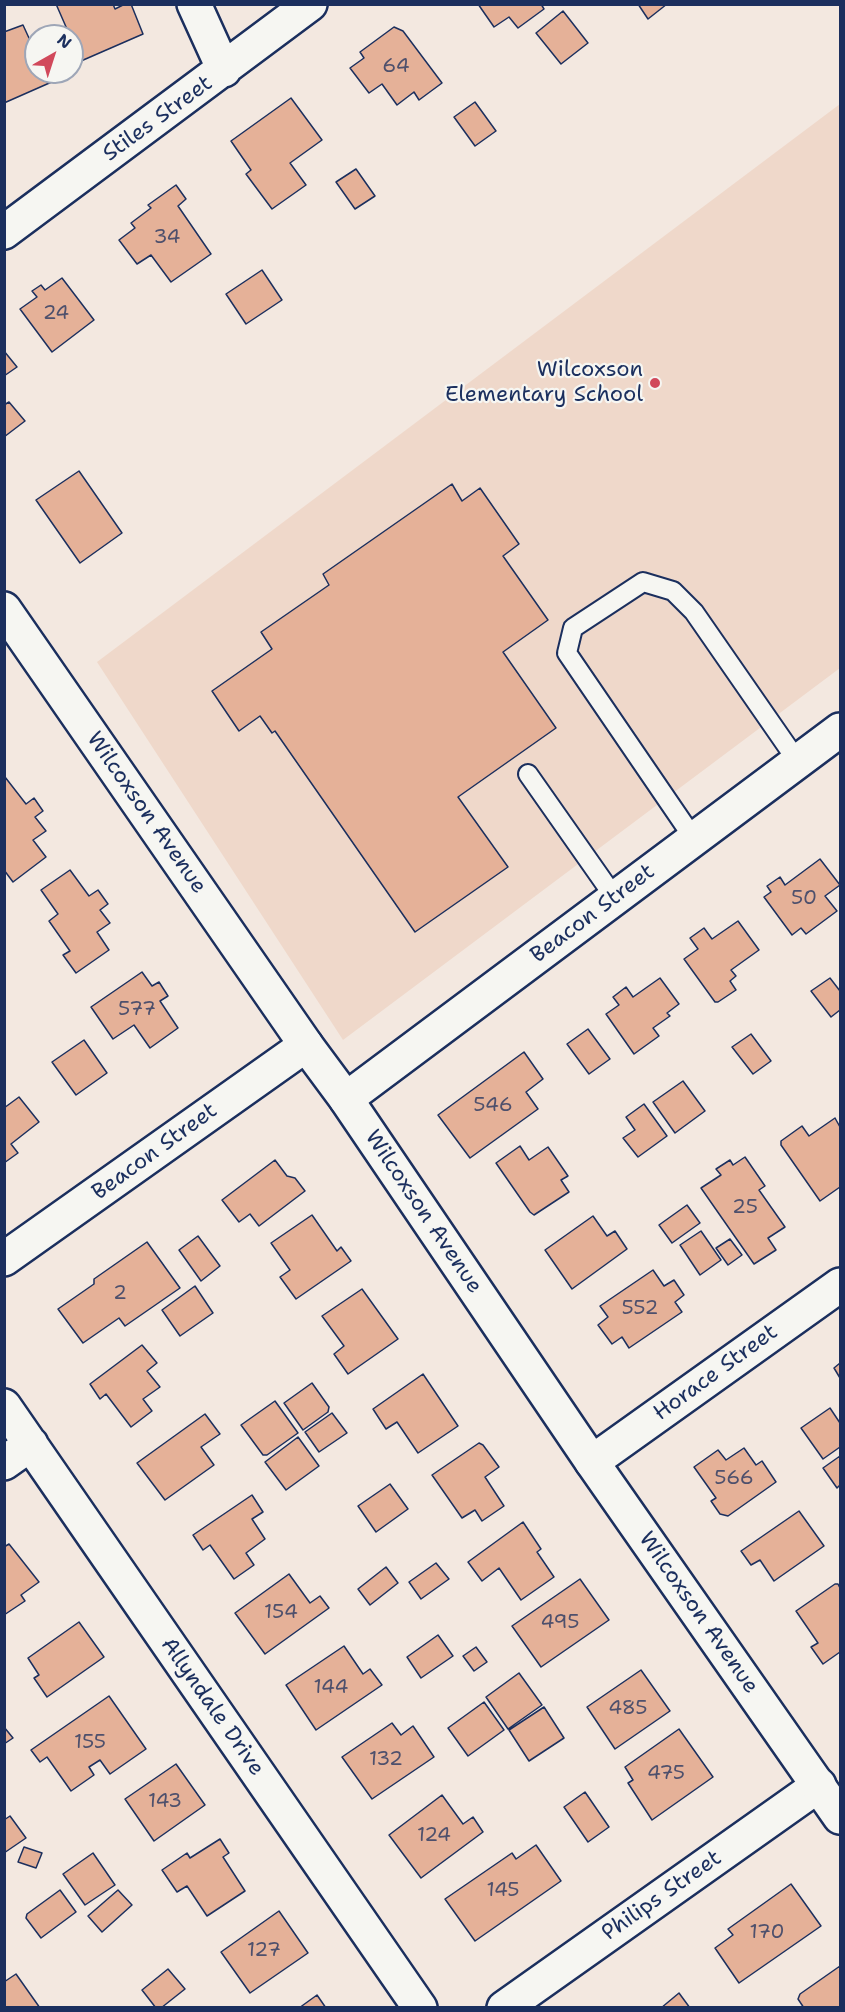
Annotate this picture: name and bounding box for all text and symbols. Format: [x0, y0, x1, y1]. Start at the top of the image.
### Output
north arrow [24, 24, 84, 84]
text: N [53, 29, 76, 53]
house number: 64 [382, 55, 410, 79]
street label: Stiles Street [98, 70, 218, 168]
house number: 34 [153, 226, 181, 250]
house number: 24 [43, 302, 69, 326]
place label: Wilcoxson Elementary School [445, 357, 643, 408]
marker: Wilcoxson Elementary School [648, 376, 662, 390]
street label: Wilcoxson Avenue [80, 727, 212, 899]
street label: Beacon Street [526, 859, 660, 969]
house number: 50 [791, 887, 817, 911]
house number: 577 [118, 998, 156, 1022]
house number: 546 [473, 1094, 513, 1118]
street label: Beacon Street [87, 1098, 223, 1206]
street label: Wilcoxson Avenue [359, 1125, 487, 1299]
house number: 25 [732, 1196, 758, 1220]
house number: 2 [113, 1282, 127, 1306]
house number: 552 [622, 1297, 658, 1321]
street label: Horace Street [649, 1319, 783, 1427]
house number: 566 [714, 1467, 754, 1491]
street label: Wilcoxson Avenue [632, 1527, 764, 1699]
house number: 154 [264, 1601, 298, 1625]
house number: 495 [540, 1611, 580, 1635]
street label: Allyndale Drive [155, 1633, 269, 1781]
house number: 144 [314, 1676, 348, 1700]
house number: 485 [608, 1697, 648, 1721]
house number: 155 [74, 1731, 106, 1755]
house number: 132 [369, 1748, 403, 1772]
house number: 475 [647, 1762, 685, 1786]
house number: 143 [148, 1790, 182, 1814]
house number: 124 [417, 1824, 451, 1848]
street label: Philips Street [597, 1845, 727, 1947]
house number: 145 [486, 1879, 520, 1903]
house number: 170 [750, 1921, 784, 1945]
house number: 127 [247, 1939, 281, 1963]

